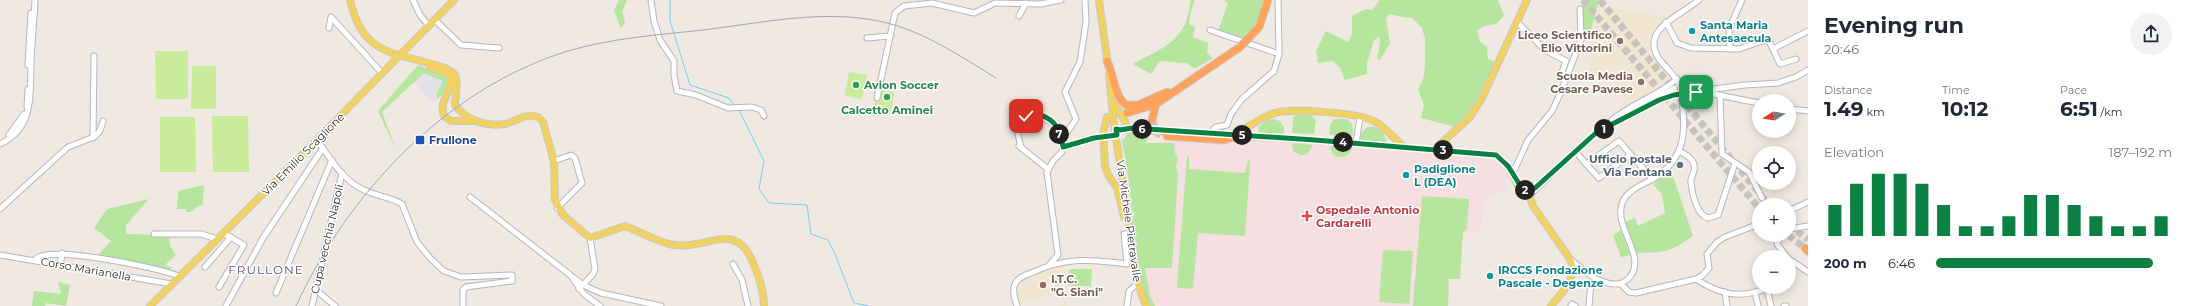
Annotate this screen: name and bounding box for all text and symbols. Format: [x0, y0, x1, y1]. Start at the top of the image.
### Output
text: Evening run [1824, 12, 1964, 39]
button: share [2130, 13, 2172, 55]
place label: Santa Maria Antesaecula [1699, 18, 1772, 45]
marker: Santa Maria Antesaecula [1687, 26, 1697, 36]
place label: Liceo Scientifico Elio Vittorini [1518, 28, 1612, 55]
marker: Liceo Scientifico Elio Vittorini [1615, 36, 1625, 46]
text: 20:46 [1824, 41, 1859, 57]
place label: Scuola Media Cesare Pavese [1550, 69, 1633, 96]
pin [1679, 75, 1713, 109]
marker: Scuola Media Cesare Pavese [1636, 77, 1646, 87]
place label: Avion Soccer [863, 78, 939, 92]
marker: Avion Soccer [851, 80, 861, 90]
icon: arrive [1685, 81, 1707, 103]
text: Distance [1824, 83, 1872, 97]
text: Time [1942, 83, 1970, 97]
text: Pace [2060, 83, 2087, 97]
marker: Calcetto Aminei [882, 92, 892, 102]
north arrow [1752, 94, 1796, 138]
map controls [1752, 94, 1796, 294]
text: 1.49 [1824, 97, 1864, 121]
text: 10:12 [1942, 97, 1988, 121]
text: 6:51 [2060, 97, 2098, 121]
pin [1009, 99, 1043, 133]
place label: Calcetto Aminei [841, 103, 933, 117]
icon: check [1015, 105, 1037, 127]
text: km [1864, 105, 1885, 119]
text: /km [2098, 105, 2123, 119]
street label: Via Emilio Scaglione [259, 109, 348, 198]
pin: 6 [1132, 119, 1152, 139]
pin: 1 [1594, 119, 1614, 139]
text: 6 [1138, 122, 1146, 136]
text: 1 [1602, 122, 1606, 136]
pin: 7 [1049, 124, 1069, 144]
pin: 5 [1232, 125, 1252, 145]
text: 7 [1056, 127, 1062, 141]
text: 5 [1239, 128, 1245, 142]
pin: 4 [1333, 132, 1353, 152]
place label: Frullone [429, 133, 477, 147]
marker: Frullone [414, 134, 426, 146]
text: 4 [1339, 135, 1347, 149]
pin: 3 [1433, 140, 1453, 160]
text: 3 [1440, 143, 1446, 157]
text: Elevation [1824, 144, 1884, 160]
text: 187–192 m [2109, 144, 2172, 160]
button: locate [1752, 146, 1796, 190]
place label: Ufficio postale Via Fontana [1589, 152, 1672, 179]
street label: Via Michele Pietravalle [1114, 159, 1145, 283]
marker: Ufficio postale Via Fontana [1675, 160, 1685, 170]
place label: Padiglione L (DEA) [1414, 162, 1476, 189]
marker: Padiglione L (DEA) [1401, 170, 1411, 180]
pin: 2 [1515, 180, 1535, 200]
street label: Cupa vecchia Napoli [308, 183, 346, 295]
text: 2 [1522, 183, 1528, 197]
button: + [1752, 198, 1796, 242]
place label: Ospedale Antonio Cardarelli [1316, 203, 1419, 230]
marker: Ospedale Antonio Cardarelli [1301, 210, 1313, 222]
button: − [1752, 250, 1796, 294]
street label: Corso Marianella [40, 254, 132, 284]
text: 200 m [1824, 255, 1867, 271]
text: 6:46 [1888, 255, 1915, 271]
district label: FRULLONE [228, 262, 304, 277]
place label: IRCCS Fondazione Pascale - Degenze [1498, 263, 1604, 290]
marker: IRCCS Fondazione Pascale - Degenze [1485, 271, 1495, 281]
place label: I.T.C. "G. Siani" [1051, 272, 1103, 299]
marker: I.T.C. "G. Siani" [1038, 280, 1048, 290]

